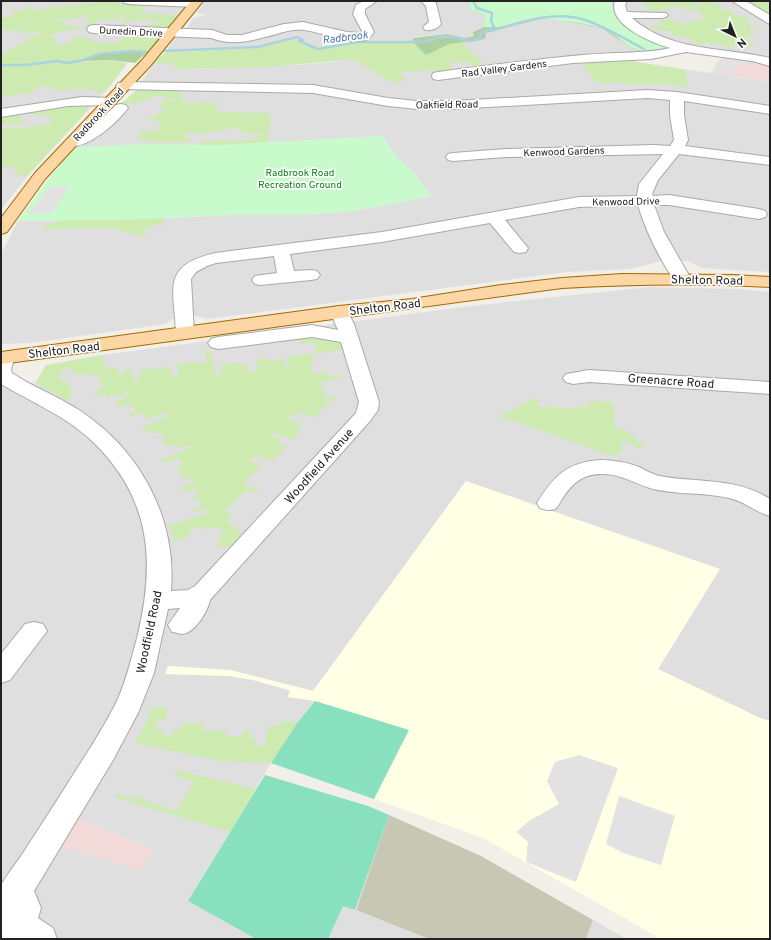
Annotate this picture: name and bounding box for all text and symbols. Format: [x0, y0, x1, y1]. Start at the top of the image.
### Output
north arrow [715, 16, 755, 56]
street label: Dunedin Drive [99, 24, 163, 41]
water label: Radbrook [322, 28, 369, 48]
text: N [733, 35, 749, 50]
street label: Rad Valley Gardens [461, 58, 548, 81]
street label: Radbrook Road [71, 85, 127, 145]
street label: Oakfield Road [416, 98, 478, 113]
street label: Kenwood Gardens [523, 145, 605, 160]
park label: Radbrook Road Recreation Ground [258, 167, 342, 192]
street label: Kenwood Drive [592, 195, 660, 210]
street label: Shelton Road [671, 272, 743, 290]
street label: Shelton Road [348, 296, 422, 320]
street label: Shelton Road [27, 339, 101, 363]
street label: Greenacre Road [627, 371, 715, 393]
street label: Woodfield Avenue [282, 426, 358, 508]
street label: Woodfield Road [133, 589, 167, 675]

